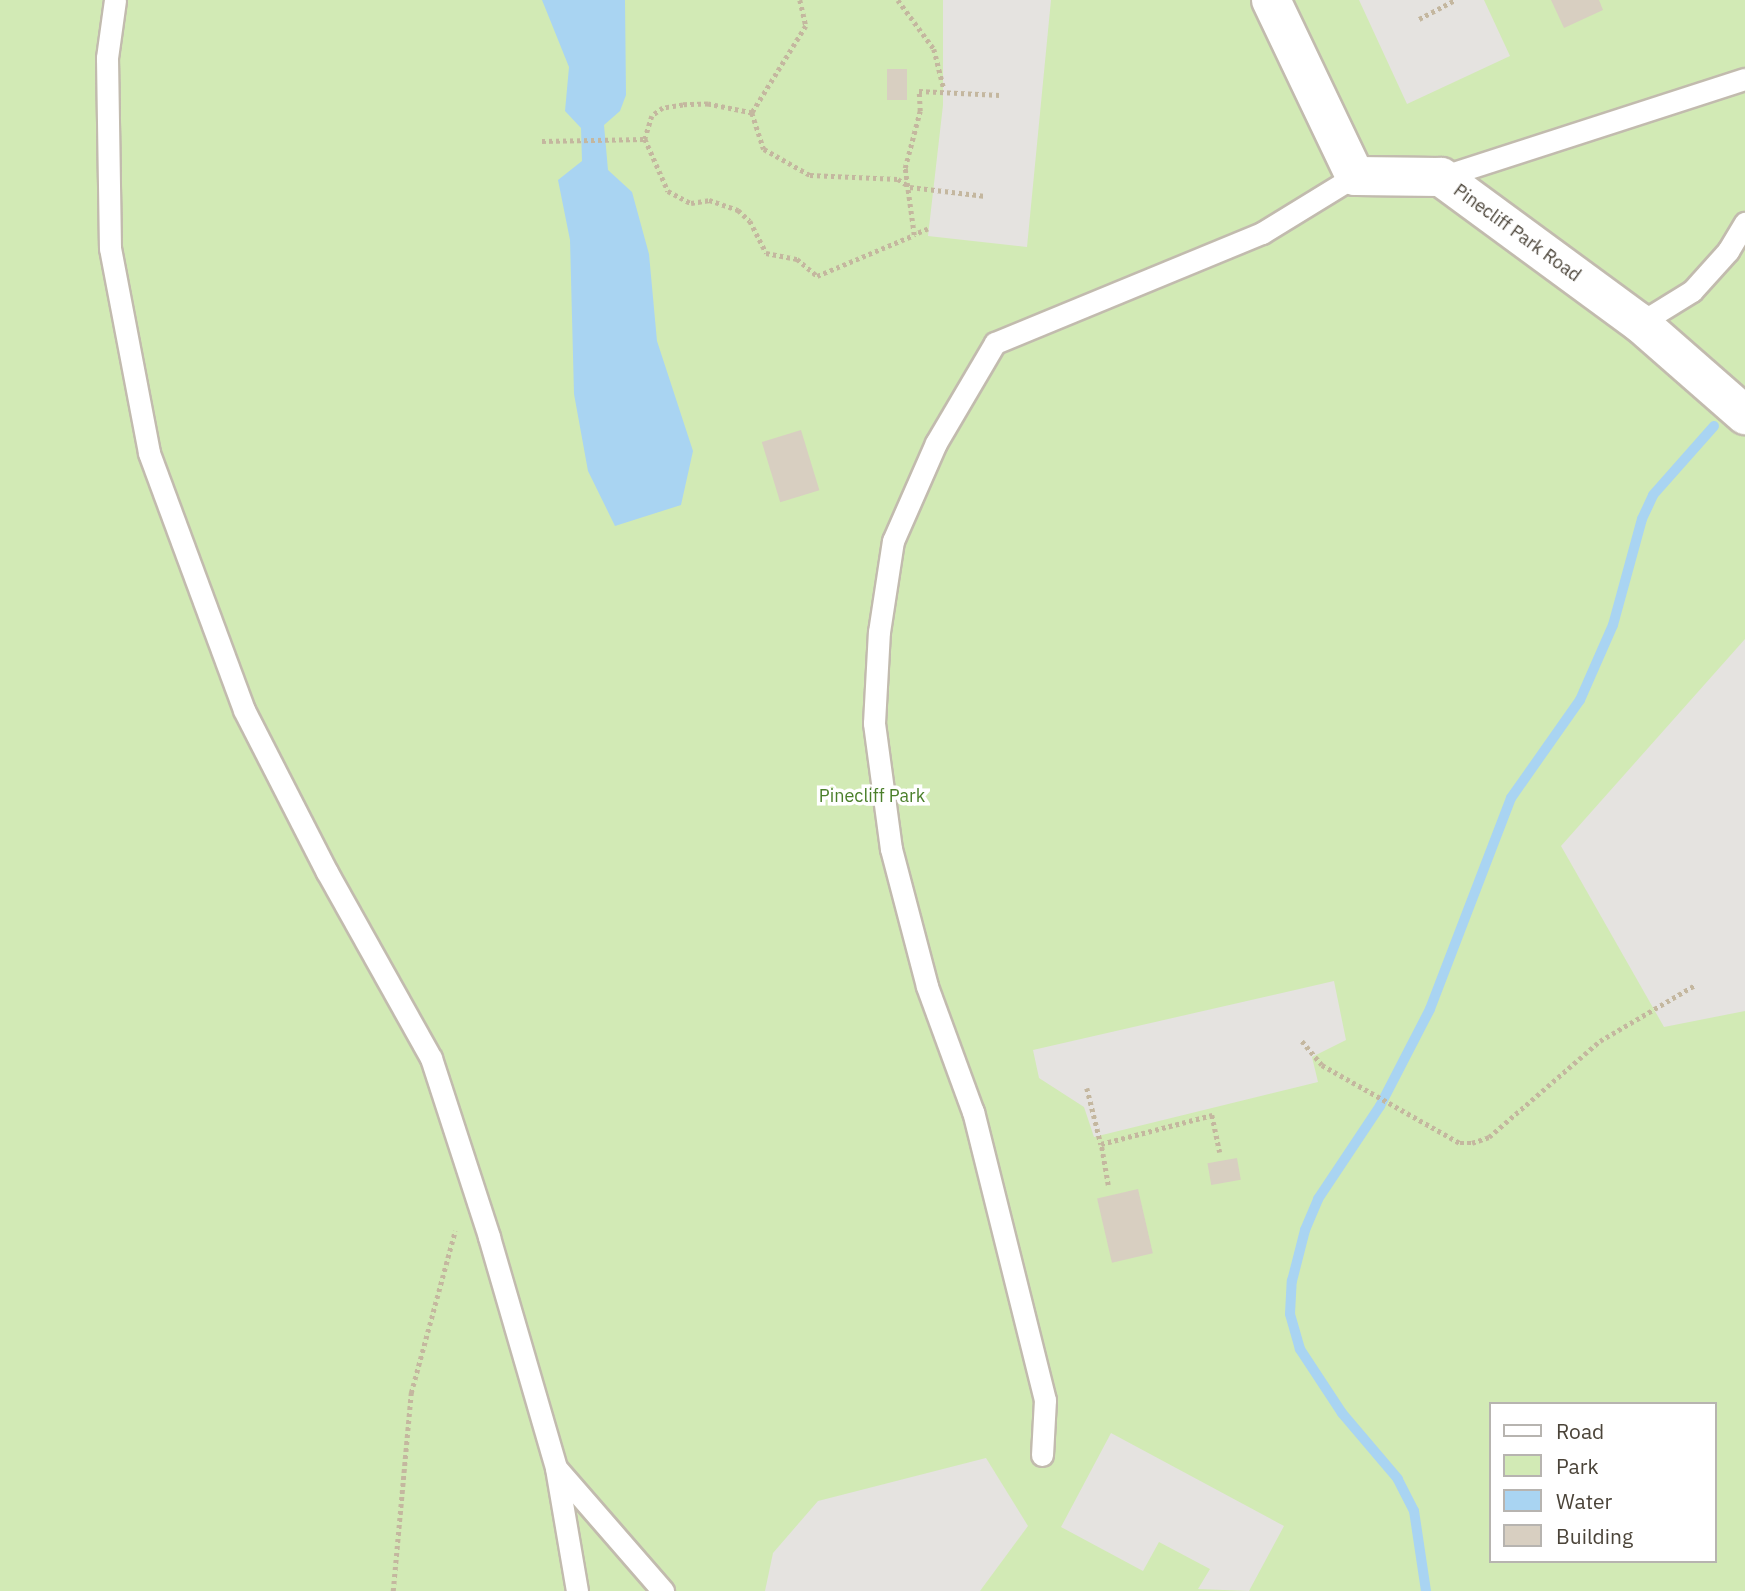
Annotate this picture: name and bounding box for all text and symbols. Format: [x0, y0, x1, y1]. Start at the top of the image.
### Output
street label: Pinecliff Park Road [1449, 180, 1585, 286]
park label: Pinecliff Park [819, 785, 925, 807]
legend [1490, 1402, 1717, 1563]
text: Road [1556, 1417, 1604, 1445]
text: Park [1556, 1452, 1599, 1480]
text: Water [1556, 1487, 1612, 1515]
text: Building [1556, 1522, 1633, 1550]

